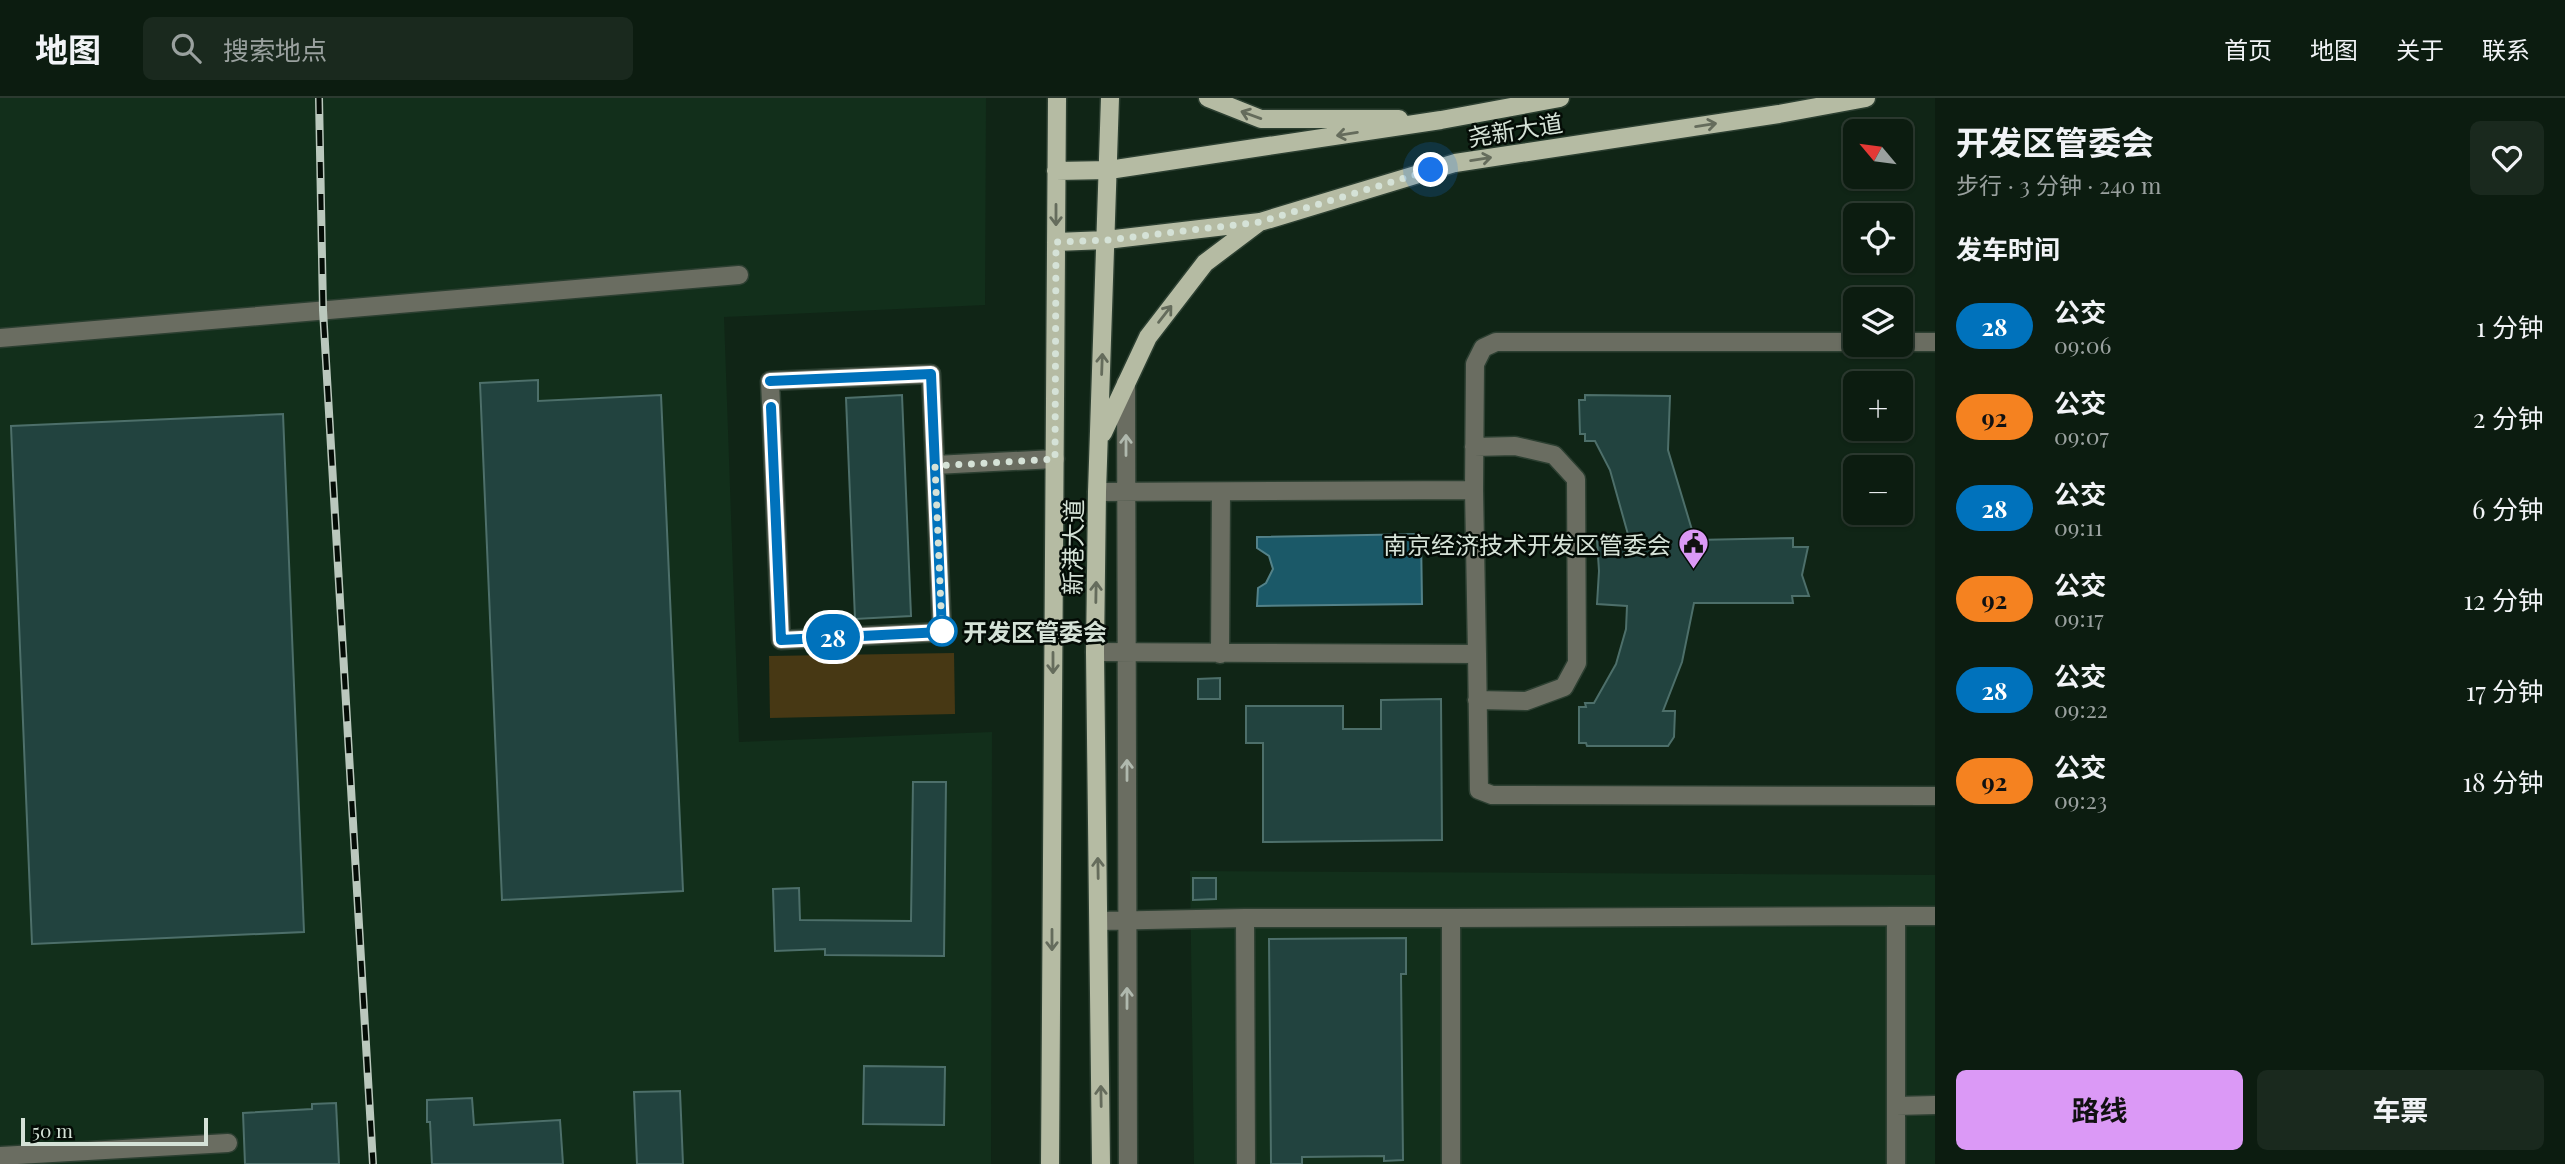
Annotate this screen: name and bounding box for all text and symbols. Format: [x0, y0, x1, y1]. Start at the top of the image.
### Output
search box [143, 17, 633, 80]
text: 地图 [35, 26, 101, 70]
icon: search [167, 29, 205, 67]
text: 搜索地点 [223, 32, 327, 67]
text: 首页 [2224, 33, 2272, 65]
text: 地图 [2310, 33, 2358, 65]
text: 关于 [2396, 33, 2444, 65]
text: 联系 [2482, 33, 2530, 65]
street label: 尧新大道 [1465, 106, 1565, 152]
one-way arrow [1241, 108, 1263, 120]
one-way arrow [1694, 118, 1717, 131]
north arrow [1843, 119, 1913, 189]
map controls [1843, 119, 1913, 525]
text: 开发区管委会 [1956, 119, 2154, 163]
button: heart [2470, 121, 2544, 195]
one-way arrow [1336, 128, 1359, 141]
your location [1413, 152, 1448, 187]
one-way arrow [1469, 152, 1492, 165]
text: 步行 · 3 分钟 · 240 m [1956, 169, 2161, 200]
one-way arrow [1049, 203, 1063, 226]
button: locate [1843, 203, 1913, 273]
text: 发车时间 [1956, 231, 2060, 266]
button: layers [1843, 287, 1913, 357]
text: 公交 [2054, 294, 2106, 329]
one-way arrow [1158, 306, 1173, 324]
text: 1 分钟 [2476, 309, 2544, 344]
text: 28 [1981, 310, 2008, 342]
text: 09:06 [2054, 329, 2111, 360]
one-way arrow [1096, 353, 1109, 376]
button: + [1843, 371, 1913, 441]
text: 公交 [2054, 385, 2106, 420]
text: 2 分钟 [2473, 400, 2544, 435]
text: 92 [1982, 401, 2007, 433]
text: 09:07 [2054, 420, 2109, 451]
one-way arrow [1119, 434, 1133, 457]
button: − [1843, 455, 1913, 525]
text: 公交 [2054, 476, 2106, 511]
text: 6 分钟 [2472, 491, 2544, 526]
text: 28 [1981, 492, 2008, 524]
street label: 新港大道 [1055, 499, 1089, 595]
text: 09:11 [2054, 511, 2103, 542]
public building icon: 南京经济技术开发区管委会 [1677, 527, 1711, 571]
place label: 南京经济技术开发区管委会 [1383, 528, 1671, 560]
text: 公交 [2054, 567, 2106, 602]
one-way arrow [1089, 581, 1103, 604]
text: 12 分钟 [2463, 582, 2544, 617]
text: 92 [1982, 583, 2007, 615]
text: 09:17 [2054, 602, 2103, 633]
line badge: 28 [802, 614, 864, 660]
place label: 开发区管委会 [963, 615, 1107, 647]
marker: 开发区管委会 [927, 616, 957, 646]
text: 28 [820, 621, 846, 653]
one-way arrow [1046, 651, 1060, 674]
text: 公交 [2054, 658, 2106, 693]
text: 17 分钟 [2466, 673, 2544, 708]
text: 28 [1981, 674, 2008, 706]
text: 09:22 [2054, 693, 2108, 724]
text: 公交 [2054, 749, 2106, 784]
one-way arrow [1120, 759, 1134, 782]
text: 18 分钟 [2462, 764, 2544, 799]
text: 92 [1982, 765, 2007, 797]
text: 09:23 [2054, 784, 2107, 815]
one-way arrow [1091, 857, 1105, 880]
one-way arrow [1045, 928, 1059, 951]
one-way arrow [1120, 987, 1134, 1010]
button: 路线 [1956, 1070, 2243, 1150]
button: 车票 [2257, 1070, 2544, 1150]
one-way arrow [1094, 1085, 1108, 1108]
scale bar [21, 1115, 208, 1147]
text: 50 m [32, 1117, 73, 1143]

